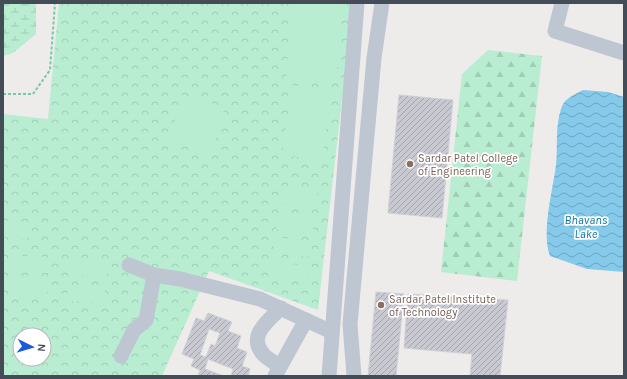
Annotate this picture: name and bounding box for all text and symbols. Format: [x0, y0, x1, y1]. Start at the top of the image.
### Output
place label: Sardar Patel College of Engineering [418, 152, 518, 178]
marker: Sardar Patel College of Engineering [405, 159, 415, 169]
water label: Bhavans Lake [565, 213, 608, 241]
place label: Sardar Patel Institute of Technology [389, 293, 496, 319]
marker: Sardar Patel Institute of Technology [376, 300, 386, 310]
north arrow [12, 327, 52, 367]
text: N [35, 343, 48, 352]

